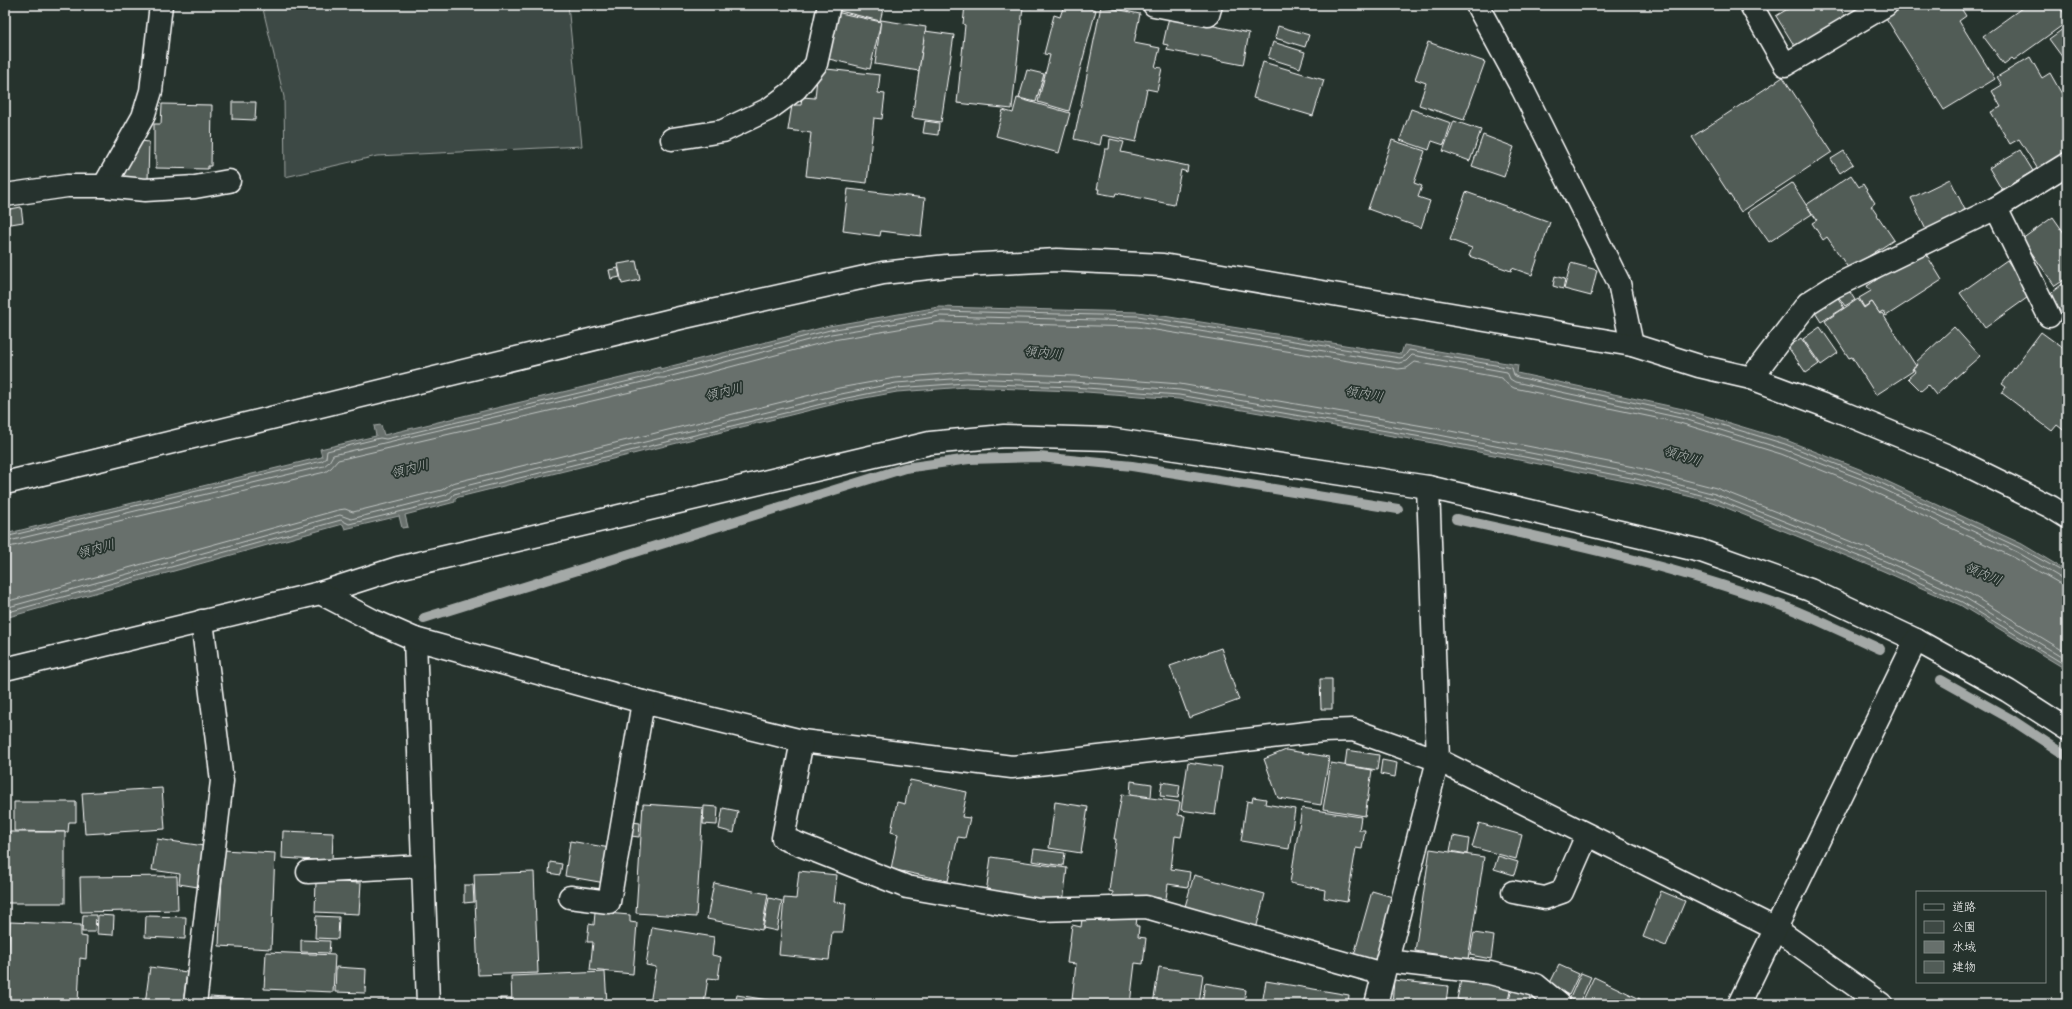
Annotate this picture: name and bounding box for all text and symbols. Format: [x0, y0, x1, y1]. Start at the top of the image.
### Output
water label: 領内川 [1023, 343, 1063, 363]
water label: 領内川 [703, 380, 745, 404]
water label: 領内川 [1343, 383, 1385, 405]
water label: 領内川 [1661, 443, 1703, 469]
water label: 領内川 [389, 457, 431, 481]
water label: 領内川 [75, 536, 117, 562]
water label: 領内川 [1962, 559, 2004, 589]
legend [1916, 891, 2046, 983]
text: 道路 [1952, 900, 1976, 915]
text: 公園 [1952, 920, 1976, 935]
text: 水域 [1952, 940, 1976, 955]
text: 建物 [1952, 960, 1976, 975]

